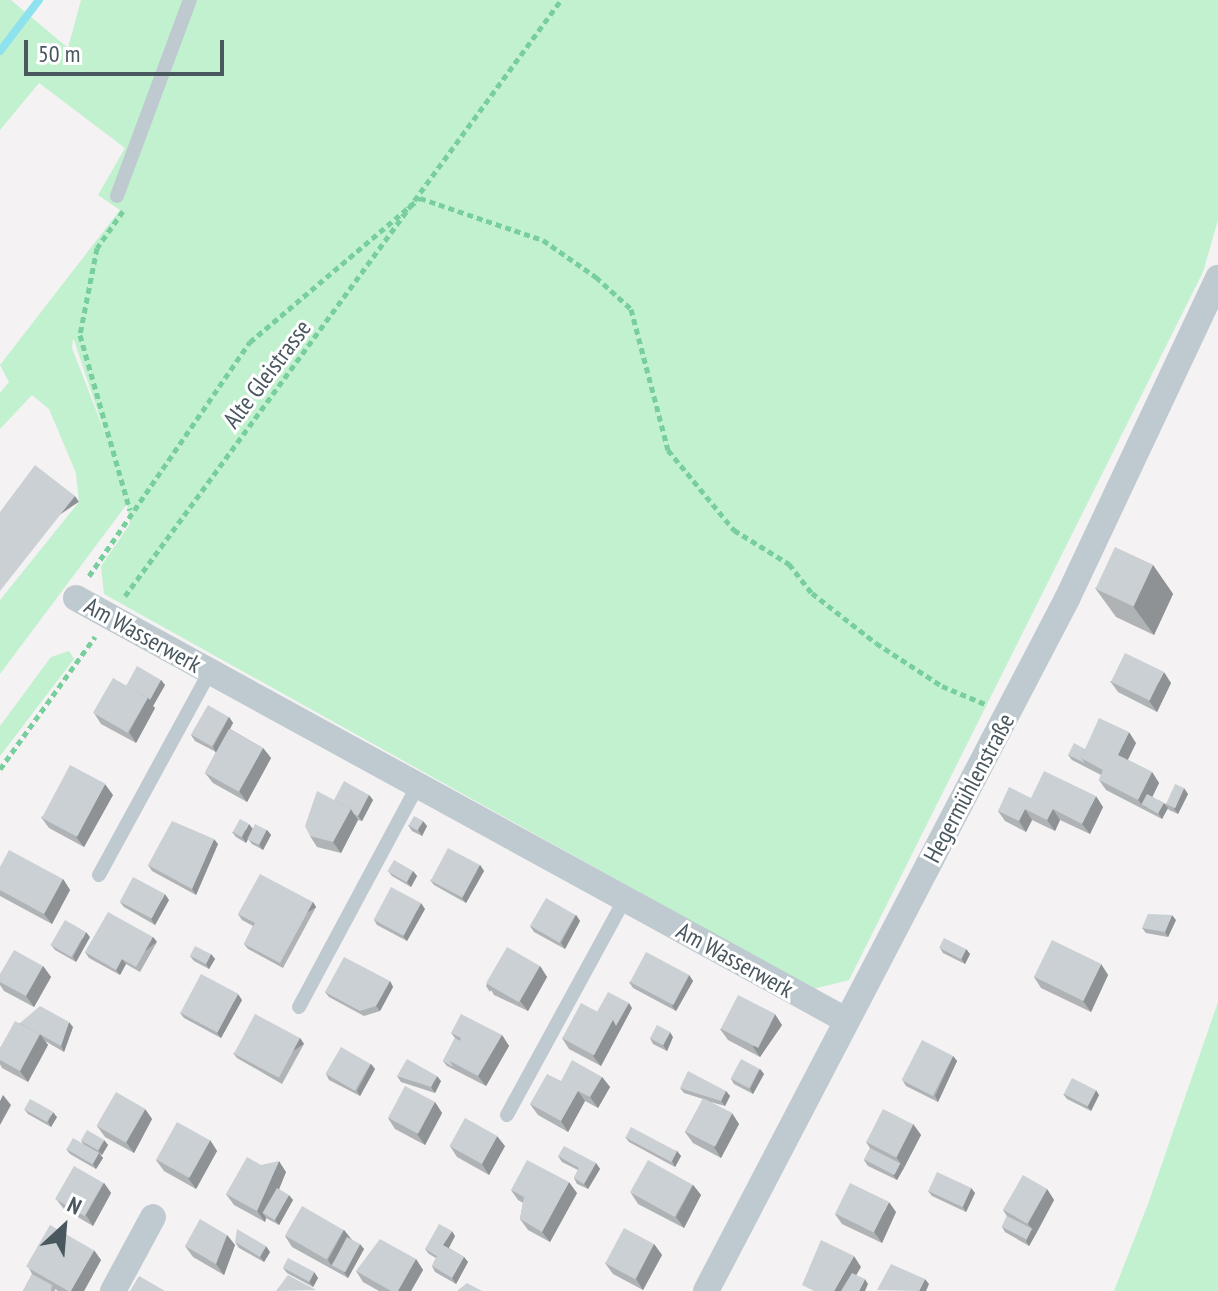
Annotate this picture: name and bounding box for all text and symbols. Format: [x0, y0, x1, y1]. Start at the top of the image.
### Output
scale bar [28, 24, 228, 74]
text: 50 m [38, 38, 80, 69]
street label: Alte Gleistrasse [217, 314, 317, 434]
street label: Am Wasserwerk [79, 591, 207, 679]
street label: Hegermühlenstraße [918, 709, 1020, 867]
street label: Am Wasserwerk [671, 916, 799, 1004]
north arrow [24, 1187, 104, 1267]
text: N [63, 1190, 86, 1221]

